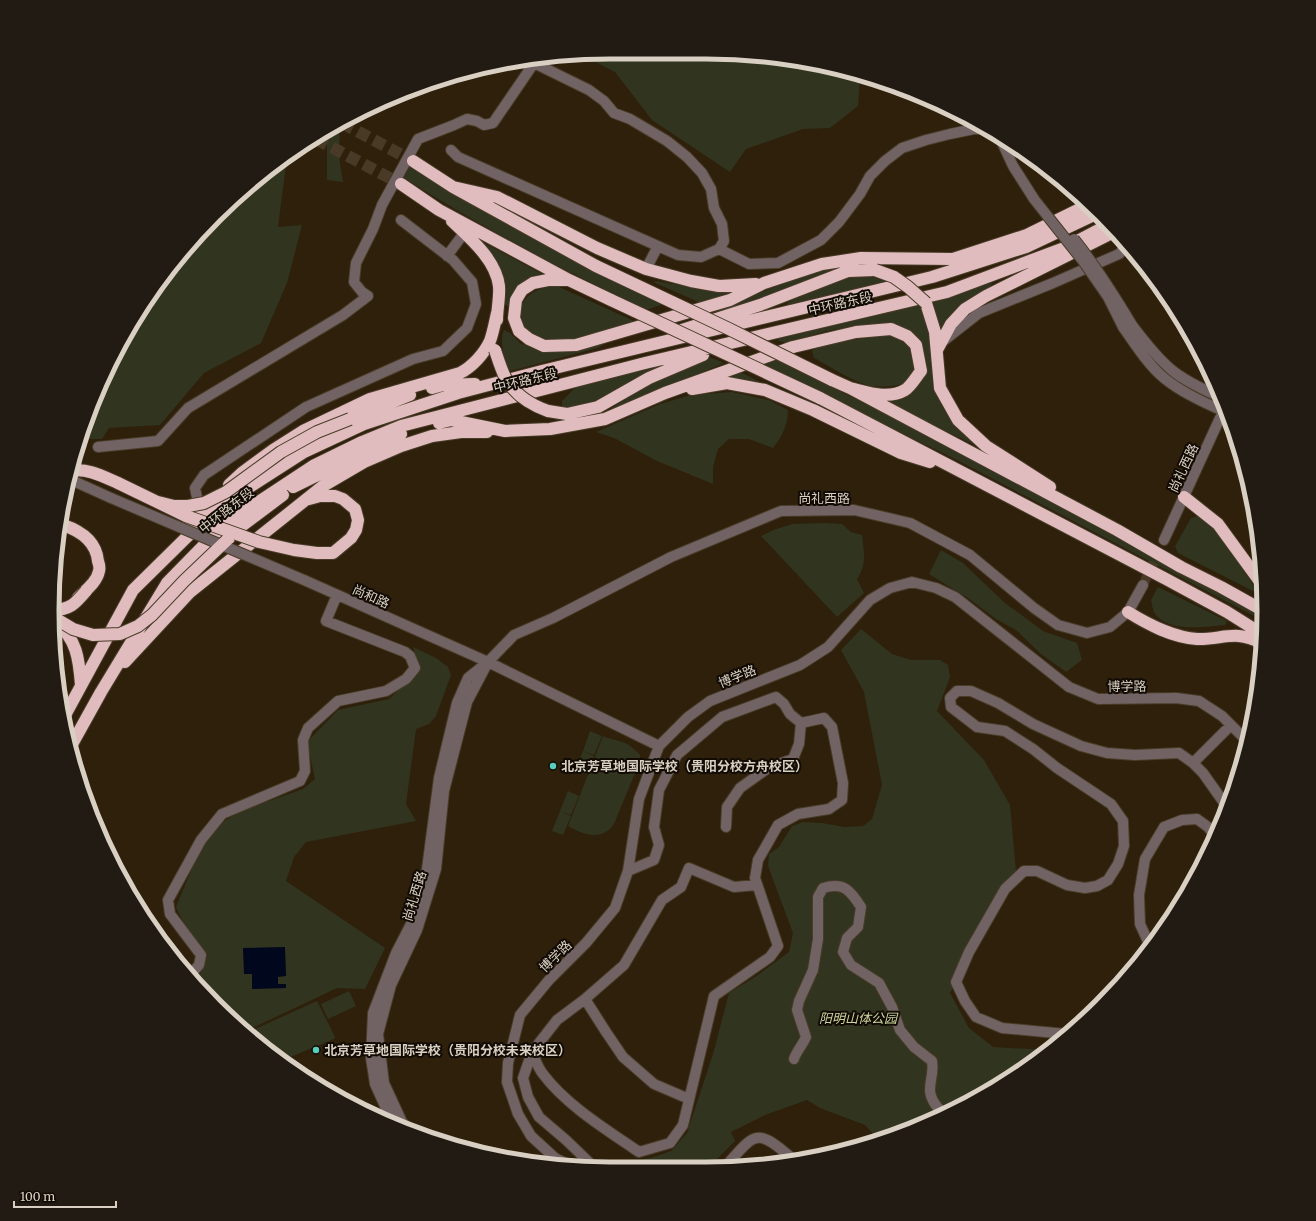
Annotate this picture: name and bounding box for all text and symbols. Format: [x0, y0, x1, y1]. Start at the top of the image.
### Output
street label: 中环路东段 [807, 288, 874, 319]
street label: 中环路东段 [492, 364, 559, 397]
street label: 尚礼西路 [1165, 441, 1202, 495]
street label: 中环路东段 [195, 484, 257, 537]
street label: 尚礼西路 [798, 490, 850, 507]
street label: 尚和路 [350, 581, 392, 612]
street label: 博学路 [716, 661, 758, 692]
street label: 博学路 [1107, 678, 1147, 695]
place label: 北京芳草地国际学校（贵阳分校方舟校区） [561, 758, 808, 775]
marker: 北京芳草地国际学校（贵阳分校方舟校区） [548, 761, 558, 771]
street label: 尚礼西路 [399, 869, 430, 924]
street label: 博学路 [536, 937, 575, 976]
park label: 阳明山体公园 [819, 1010, 899, 1027]
place label: 北京芳草地国际学校（贵阳分校未来校区） [324, 1042, 571, 1059]
marker: 北京芳草地国际学校（贵阳分校未来校区） [311, 1045, 321, 1055]
scale bar [14, 1183, 116, 1209]
text: 100 m [20, 1189, 55, 1204]

